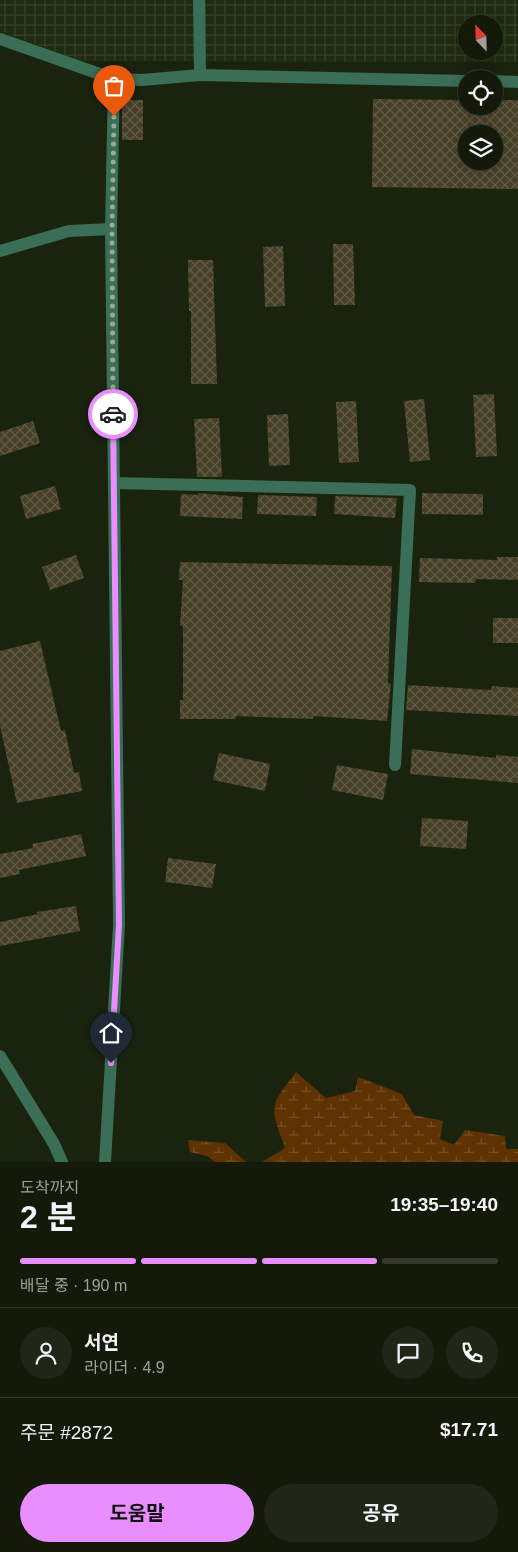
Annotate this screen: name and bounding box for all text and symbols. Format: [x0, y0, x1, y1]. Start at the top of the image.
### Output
north arrow [458, 15, 502, 60]
map controls [458, 15, 503, 170]
pin [93, 65, 135, 116]
button: locate [458, 70, 503, 115]
icon: bag [100, 72, 128, 100]
button: layers [458, 125, 503, 170]
courier [88, 389, 138, 439]
icon: car [99, 400, 127, 428]
pin [90, 1012, 132, 1063]
icon: home [97, 1019, 125, 1047]
text: 도착까지 [20, 1179, 79, 1196]
text: 19:35–19:40 [390, 1194, 498, 1215]
text: 2 분 [20, 1199, 76, 1235]
text: 배달 중 · 190 m [20, 1277, 127, 1294]
button: person [20, 1327, 72, 1379]
button: chat [382, 1327, 434, 1379]
button: phone [446, 1327, 498, 1379]
text: 서연 [84, 1332, 119, 1353]
text: 라이더 · 4.9 [84, 1359, 165, 1376]
text: $17.71 [440, 1419, 498, 1440]
text: 주문 #2872 [20, 1422, 113, 1443]
button: 도움말 [20, 1484, 254, 1542]
button: 공유 [264, 1484, 498, 1542]

